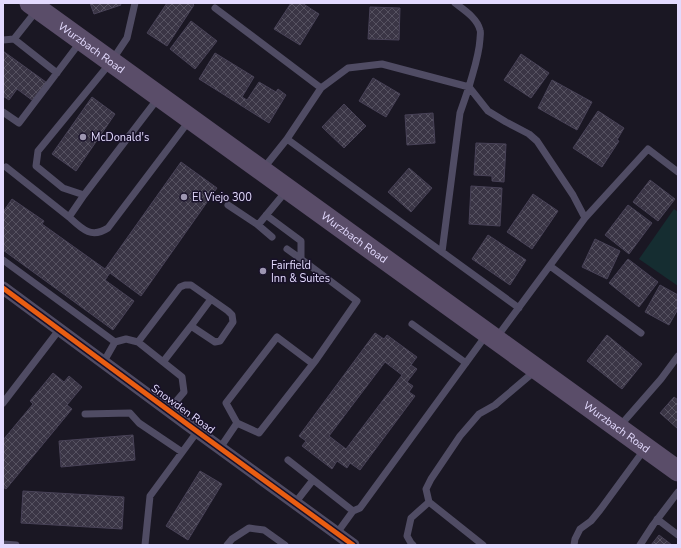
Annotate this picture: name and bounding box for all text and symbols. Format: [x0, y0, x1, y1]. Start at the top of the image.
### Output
street label: Wurzbach Road [55, 18, 128, 77]
place label: McDonald's [91, 130, 149, 145]
marker: McDonald's [78, 132, 88, 142]
place label: El Viejo 300 [192, 190, 252, 205]
marker: El Viejo 300 [179, 192, 189, 202]
street label: Wurzbach Road [318, 208, 391, 266]
place label: Fairfield Inn & Suites [271, 258, 330, 286]
marker: Fairfield Inn & Suites [258, 266, 268, 276]
street label: Snowden Road [148, 381, 218, 437]
street label: Wurzbach Road [581, 398, 653, 456]

